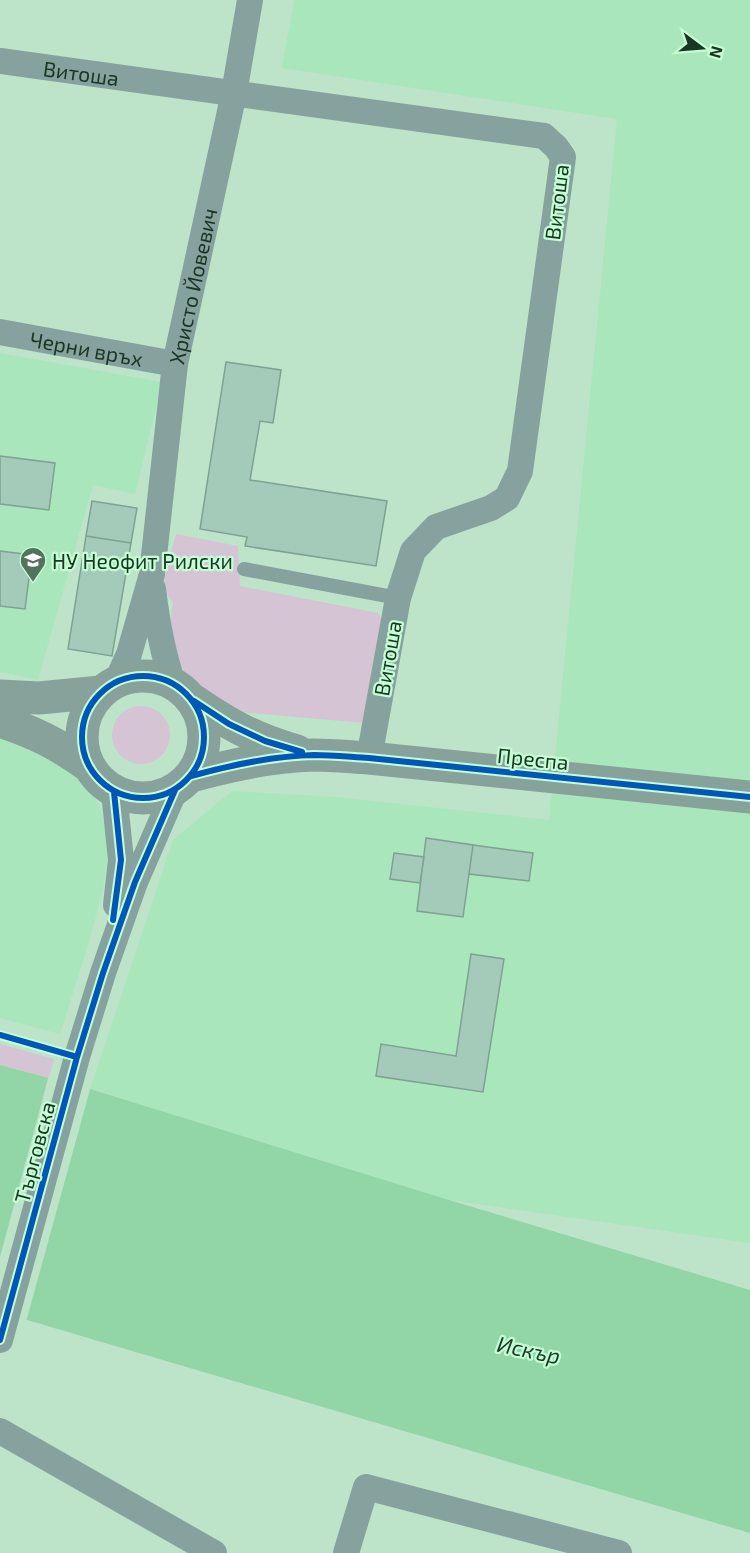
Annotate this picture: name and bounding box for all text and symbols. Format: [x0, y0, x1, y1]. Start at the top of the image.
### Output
north arrow [672, 18, 732, 78]
text: N [706, 44, 728, 60]
street label: Витоша [42, 55, 121, 90]
street label: Витоша [539, 163, 573, 241]
street label: Христо Йовевич [163, 205, 221, 366]
street label: Черни връх [28, 325, 145, 370]
school or university icon: НУ Неофит Рилски [18, 545, 48, 583]
place label: НУ Неофит Рилски [52, 548, 233, 573]
street label: Витоша [368, 618, 406, 698]
street label: Преспа [496, 742, 570, 774]
street label: Търговска [8, 1099, 60, 1205]
water label: Искър [495, 1330, 563, 1368]

